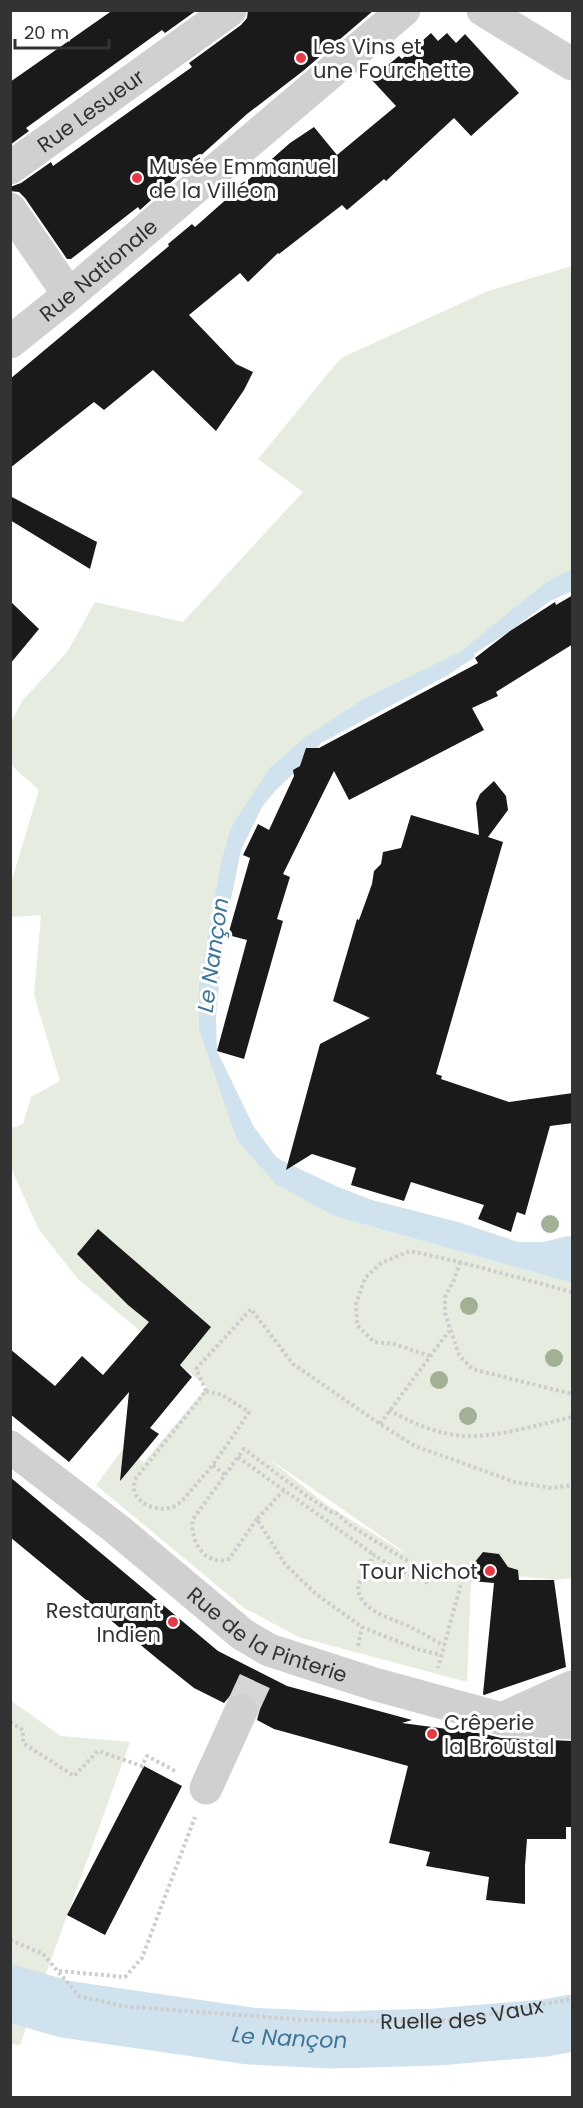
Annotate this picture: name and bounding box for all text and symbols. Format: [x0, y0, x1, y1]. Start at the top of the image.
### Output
scale bar [15, 12, 110, 50]
text: 20 m [24, 20, 69, 45]
place label: Les Vins et une Fourchette [313, 32, 471, 85]
marker: Les Vins et une Fourchette [294, 51, 308, 65]
street label: Rue Lesueur [31, 62, 150, 159]
place label: Musée Emmanuel de la Villéon [149, 152, 336, 205]
marker: Musée Emmanuel de la Villéon [130, 171, 144, 185]
street label: Rue Nationale [33, 212, 163, 328]
water label: Le Nançon [190, 896, 236, 1014]
place label: Tour Nichot [359, 1557, 478, 1586]
marker: Tour Nichot [483, 1564, 497, 1578]
street label: Rue de la Pinterie [181, 1580, 351, 1689]
place label: Restaurant Indien [46, 1596, 161, 1649]
marker: Restaurant Indien [166, 1615, 180, 1629]
place label: Crêperie la Broustal [444, 1708, 555, 1761]
marker: Crêperie la Broustal [425, 1727, 439, 1741]
street label: Ruelle des Vaux [380, 1990, 545, 2035]
water label: Le Nançon [230, 2018, 348, 2056]

